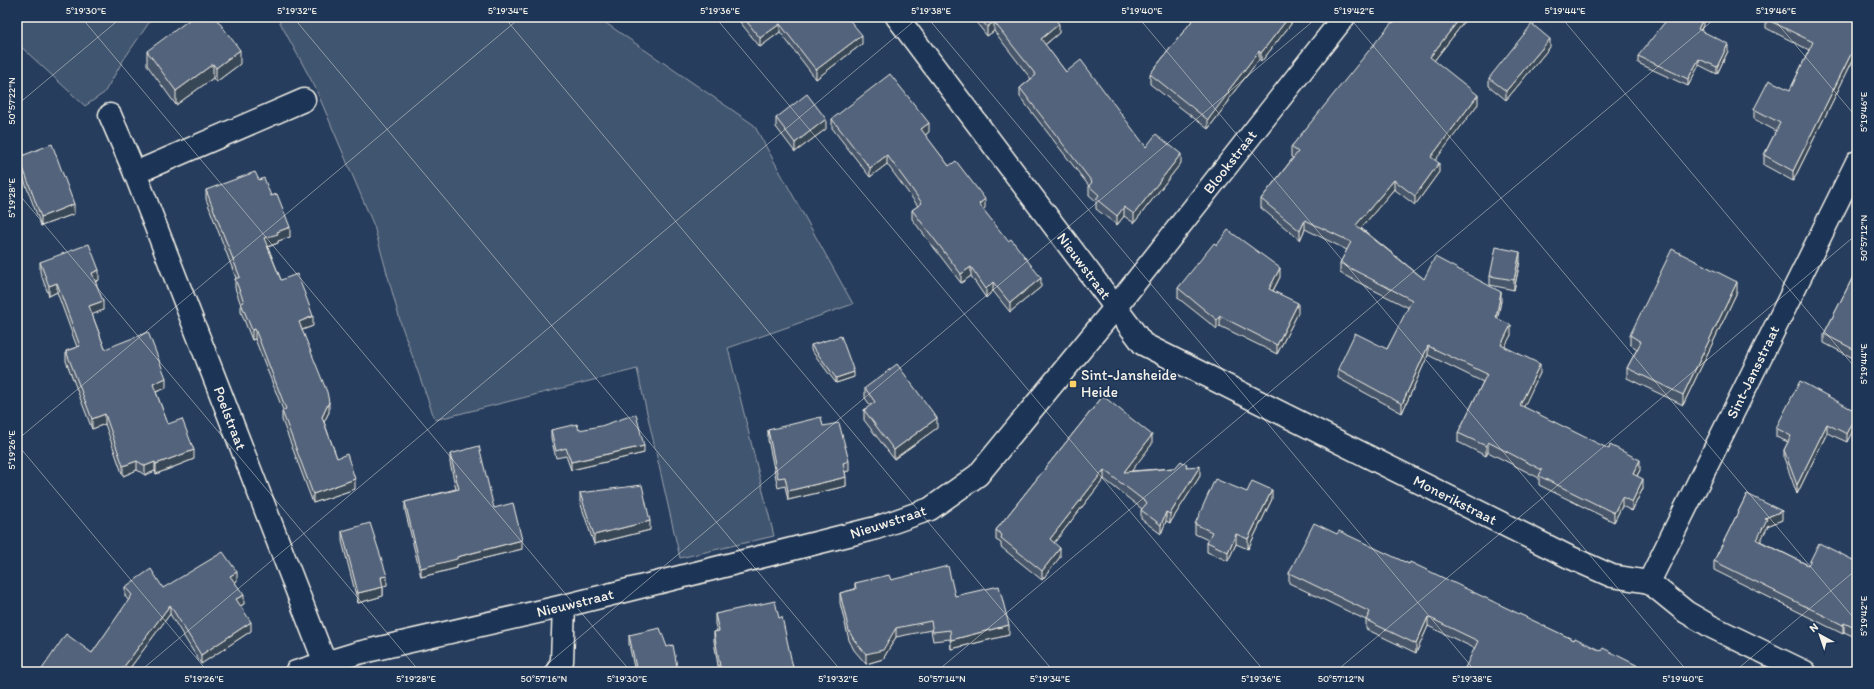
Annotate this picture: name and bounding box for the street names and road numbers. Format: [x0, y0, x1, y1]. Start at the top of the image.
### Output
street label: Blookstraat [1199, 126, 1261, 198]
street label: Nieuwstraat [1053, 229, 1115, 303]
street label: Sint-Jansstraat [1723, 322, 1783, 421]
street label: Poelstraat [210, 384, 250, 453]
street label: Monerikstraat [1410, 471, 1500, 529]
street label: Nieuwstraat [848, 501, 929, 543]
street label: Nieuwstraat [535, 585, 616, 621]

